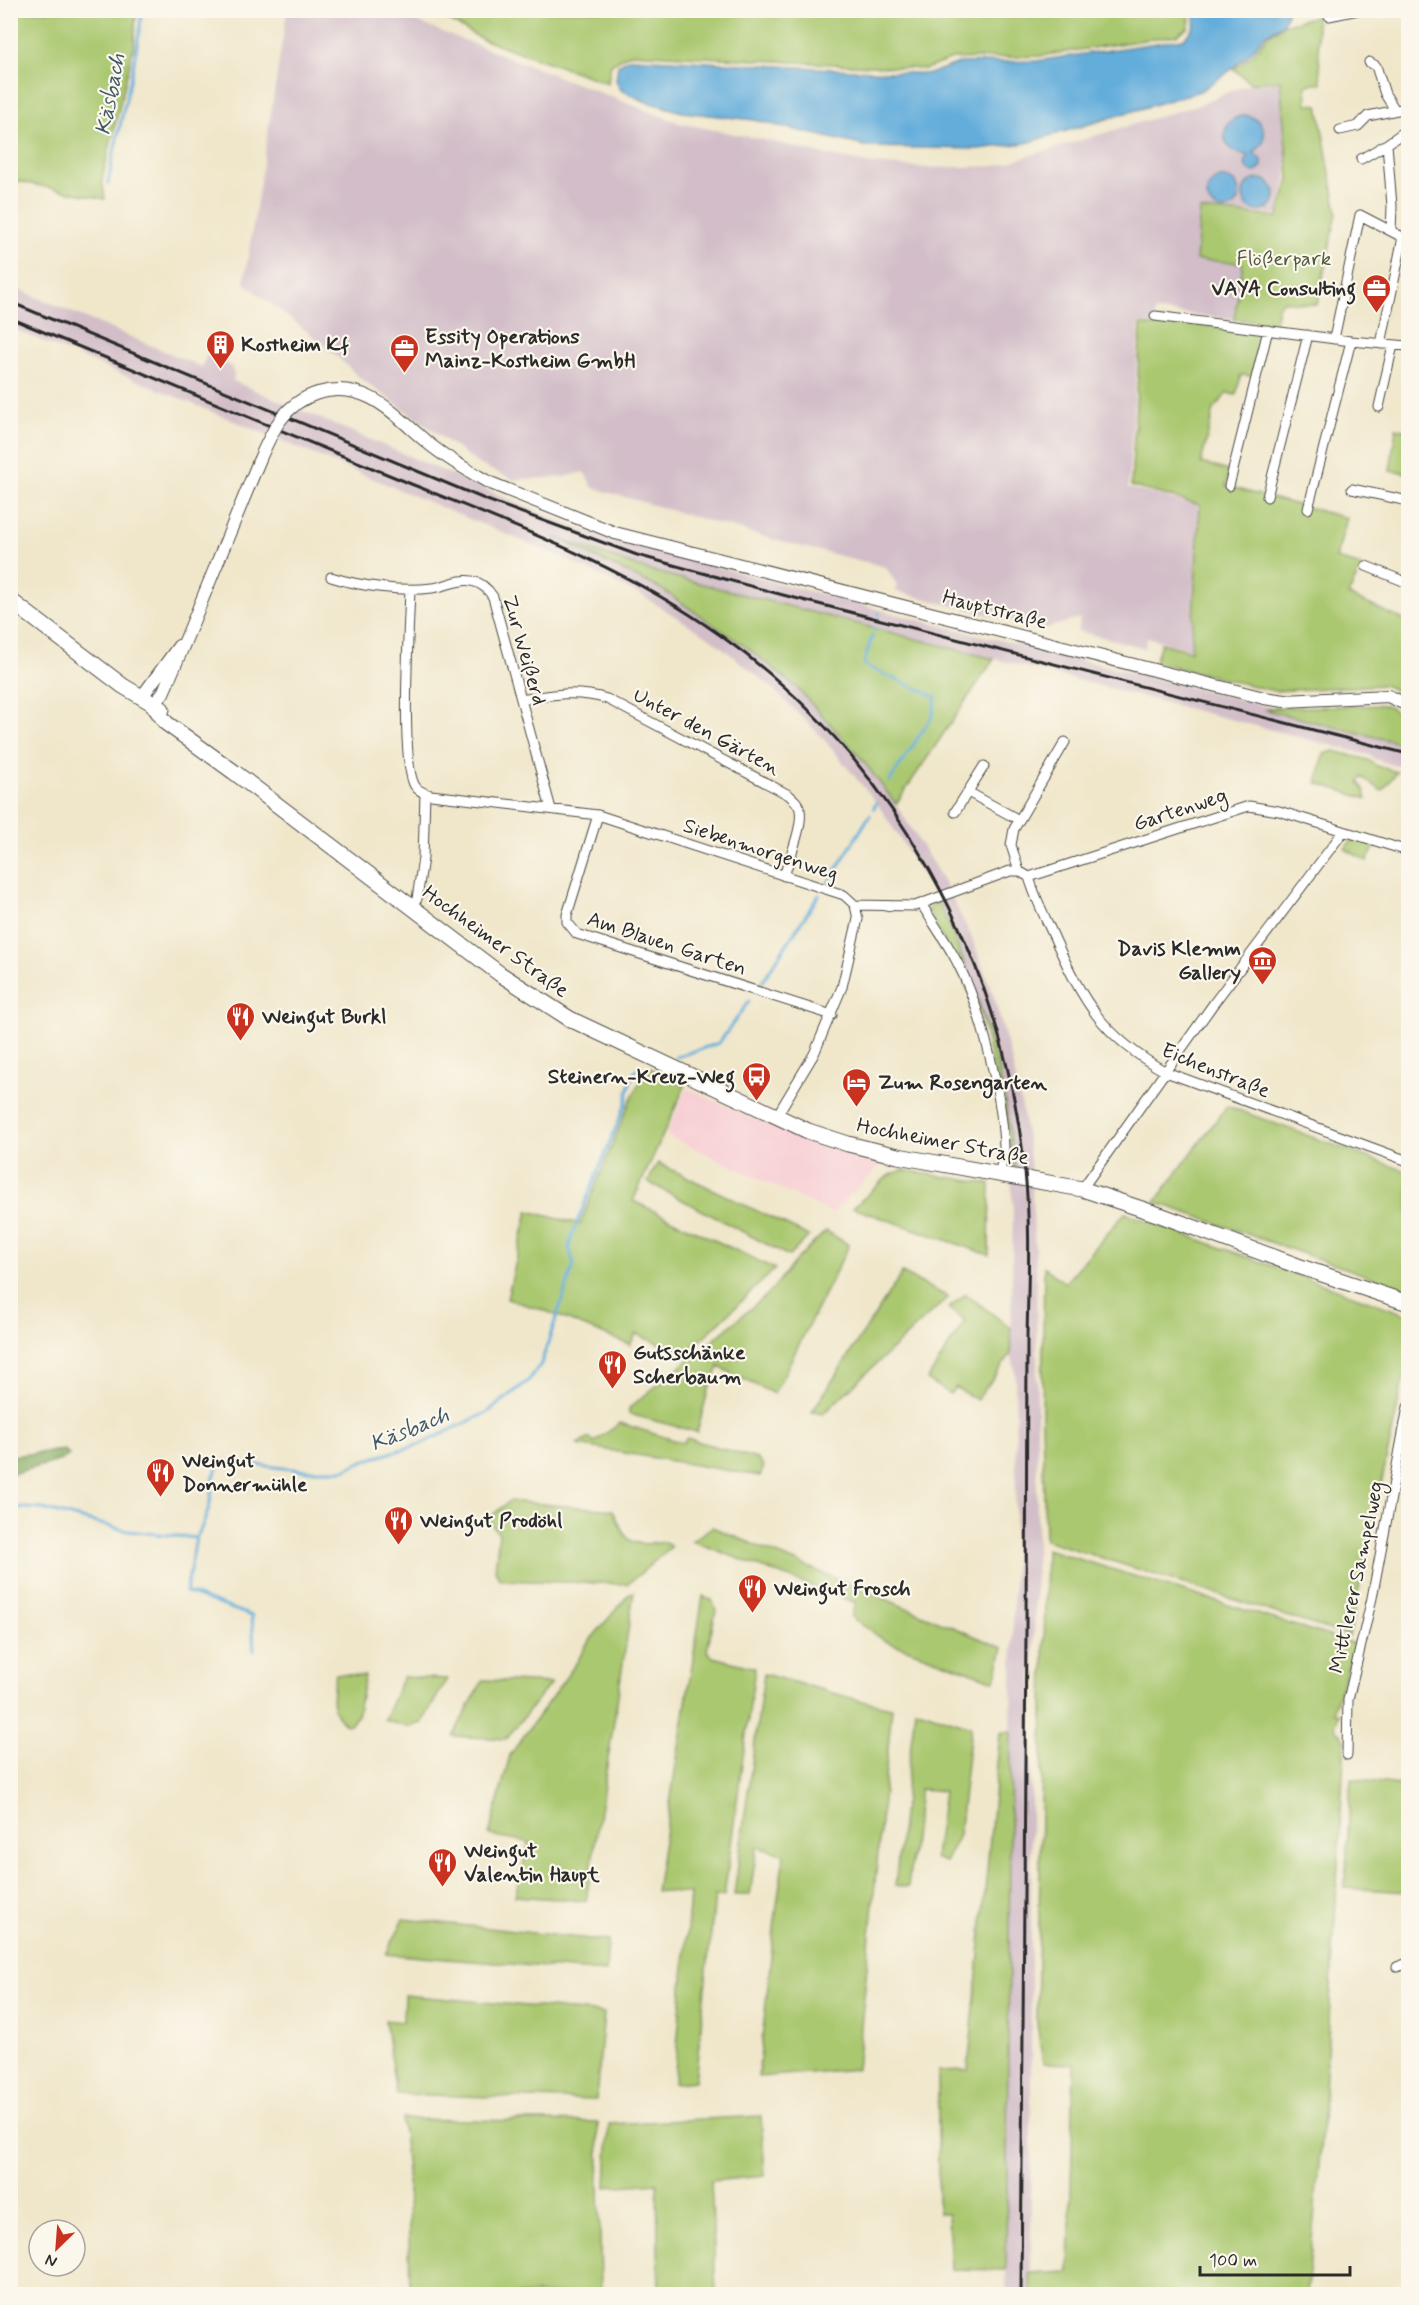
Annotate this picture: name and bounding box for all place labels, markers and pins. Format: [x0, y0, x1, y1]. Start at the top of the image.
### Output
office icon: VAYA Consulting [1361, 272, 1393, 314]
place label: VAYA Consulting [1211, 275, 1356, 305]
place label: Essity Operations Mainz-Kostheim GmbH [425, 323, 635, 375]
building icon: Kostheim Kf [204, 328, 236, 370]
place label: Kostheim Kf [241, 331, 349, 359]
office icon: Essity Operations Mainz-Kostheim GmbH [388, 332, 420, 374]
place label: Davis Klemm Gallery [1117, 935, 1241, 987]
museum icon: Davis Klemm Gallery [1246, 944, 1278, 986]
restaurant icon: Weingut Burkl [225, 1000, 257, 1042]
place label: Weingut Burkl [261, 1003, 387, 1033]
bus stop icon: Steinern-Kreuz-Weg [740, 1060, 772, 1102]
place label: Steinern-Kreuz-Weg [548, 1063, 735, 1093]
hotel icon: Zum Rosengarten [841, 1066, 873, 1108]
place label: Zum Rosengarten [878, 1069, 1048, 1099]
place label: Gutsschänke Scherbaum [633, 1339, 746, 1391]
restaurant icon: Gutsschänke Scherbaum [596, 1348, 628, 1390]
place label: Weingut Donnermühle [181, 1447, 308, 1499]
restaurant icon: Weingut Donnermühle [145, 1456, 177, 1498]
restaurant icon: Weingut Prodöhl [383, 1504, 415, 1546]
place label: Weingut Prodöhl [419, 1507, 562, 1537]
restaurant icon: Weingut Frosch [737, 1572, 769, 1614]
place label: Weingut Frosch [773, 1575, 911, 1605]
place label: Weingut Valentin Haupt [463, 1837, 600, 1889]
restaurant icon: Weingut Valentin Haupt [427, 1846, 459, 1888]

